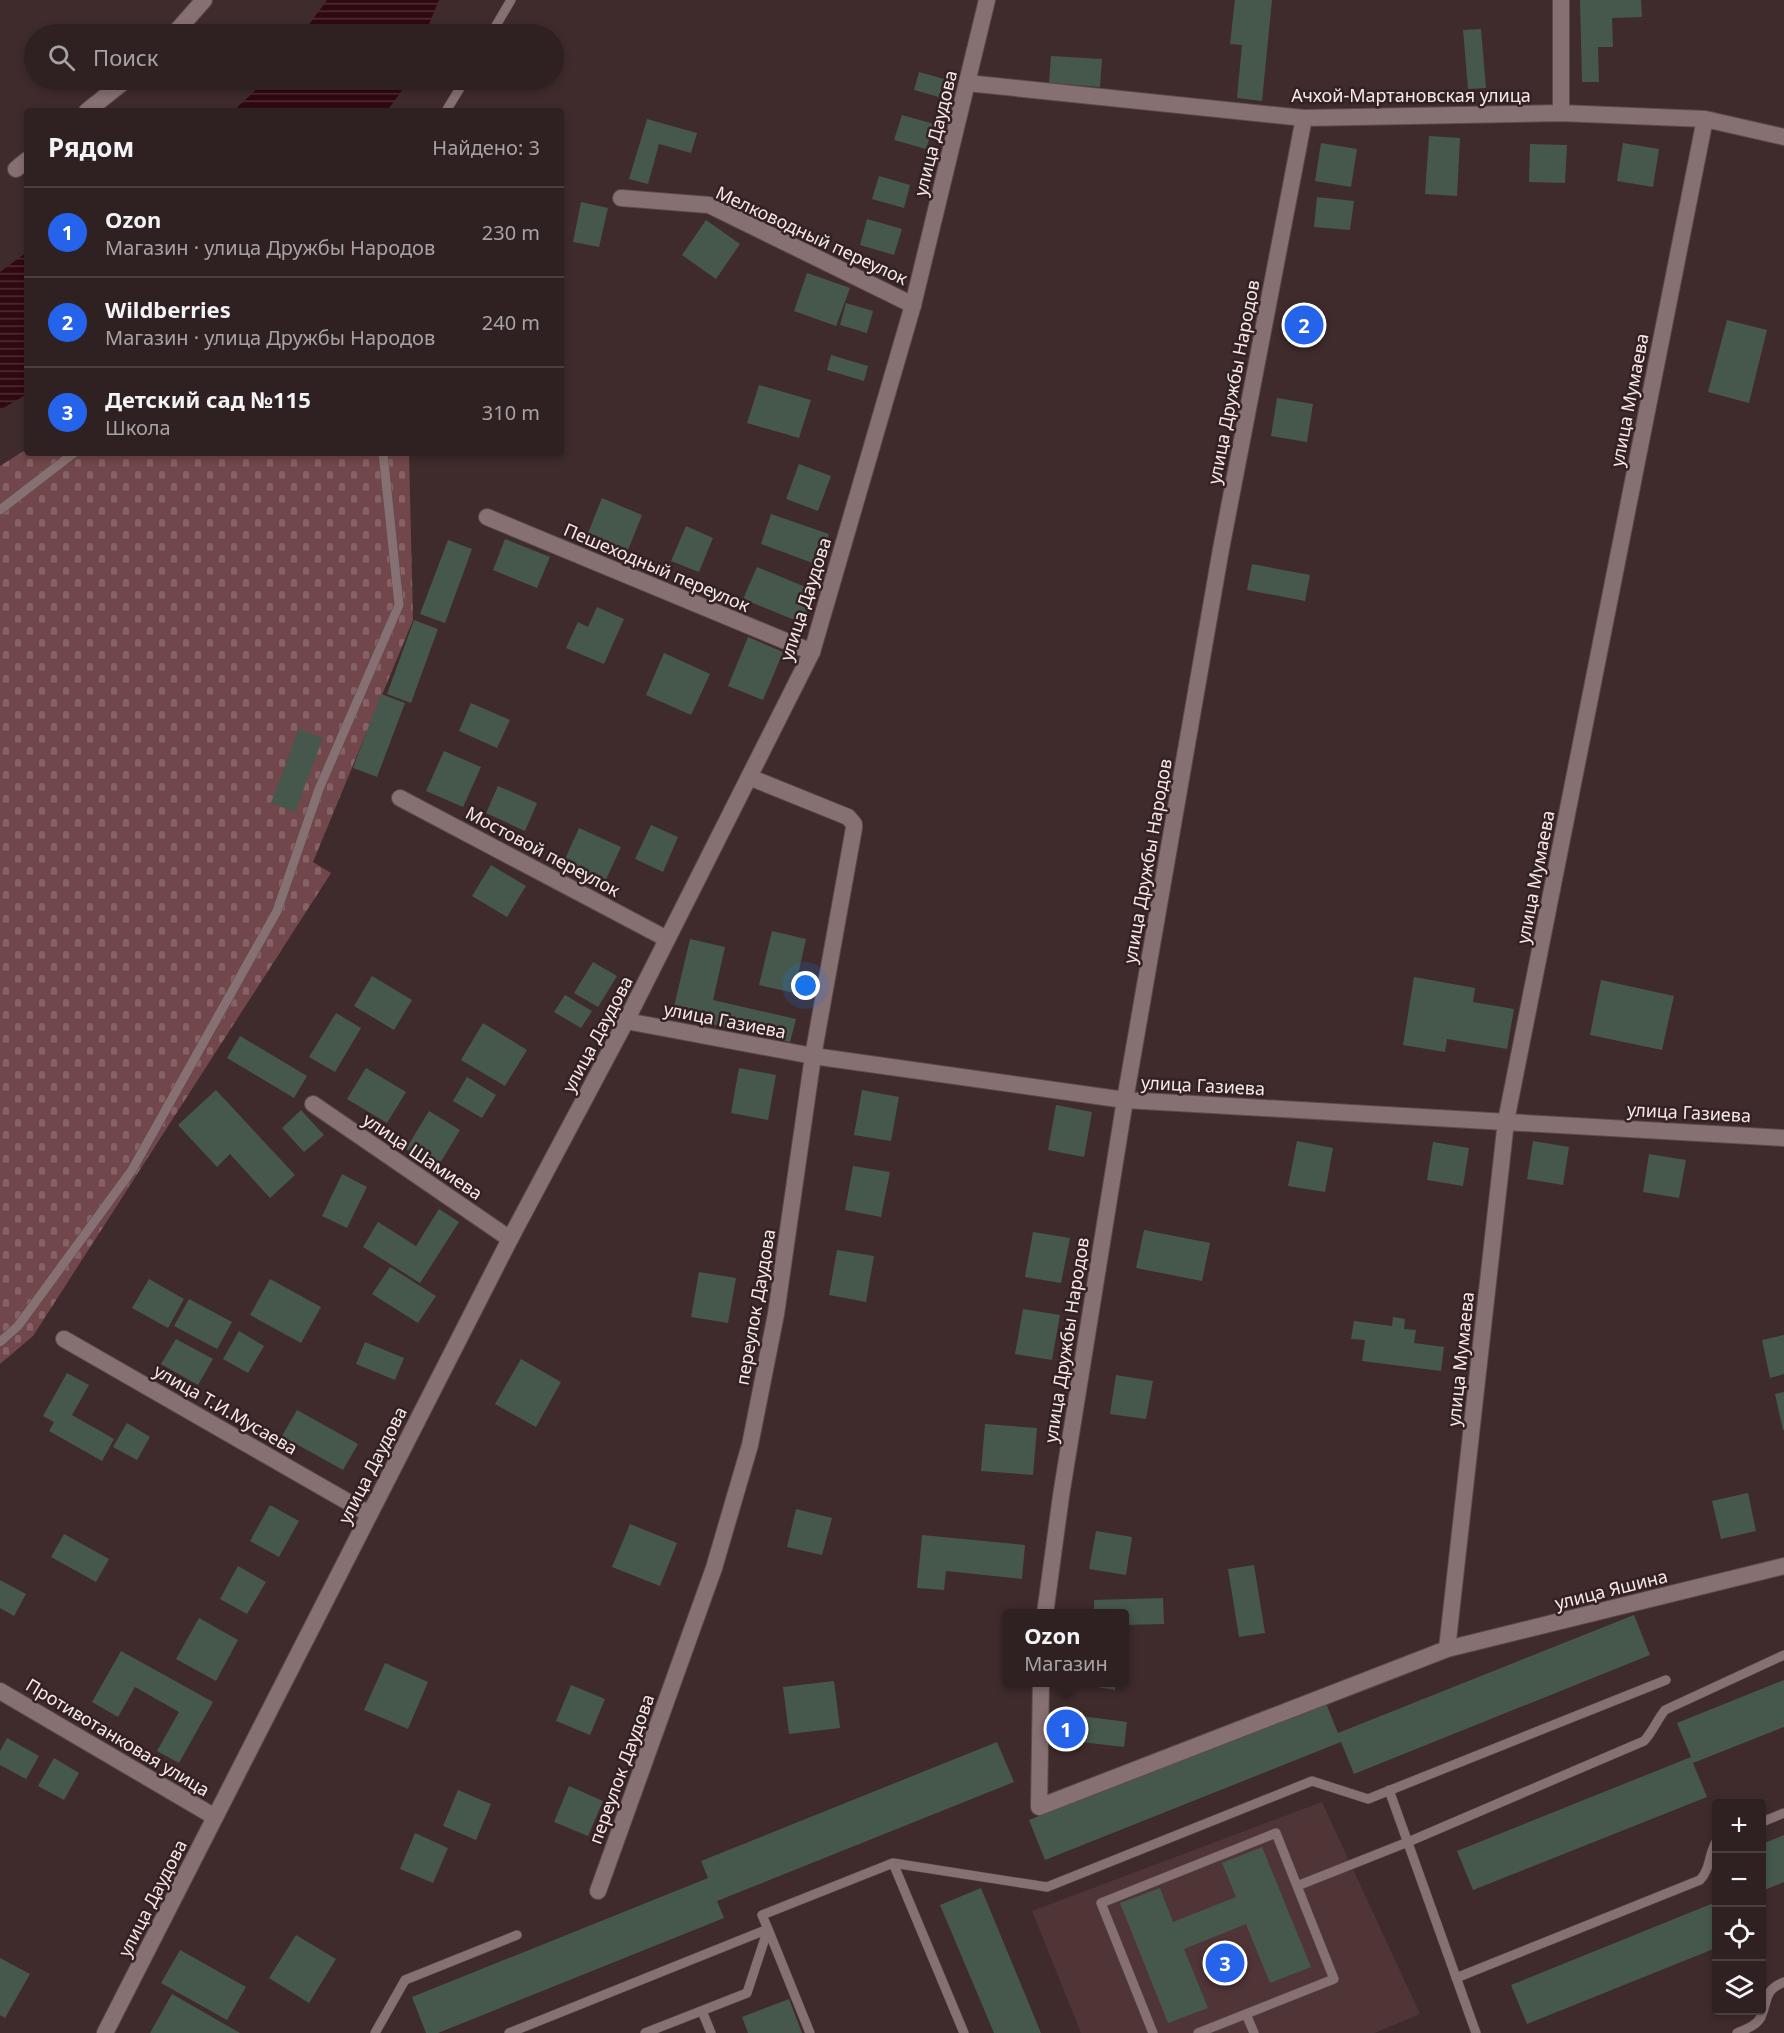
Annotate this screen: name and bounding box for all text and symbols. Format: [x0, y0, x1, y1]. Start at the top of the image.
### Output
search box [24, 24, 564, 90]
icon: search [45, 41, 78, 74]
text: Поиск [93, 42, 158, 72]
street label: улица Даудова [908, 68, 962, 198]
street label: Ачхой-Мартановская улица [1291, 83, 1531, 107]
text: Рядом [48, 129, 134, 165]
text: Найдено: 3 [432, 134, 540, 161]
street label: Мелководный переулок [712, 180, 912, 290]
text: Ozon [105, 204, 161, 234]
text: 1 [62, 219, 73, 246]
text: 230 m [482, 219, 540, 246]
text: Магазин · улица Дружбы Народов [105, 234, 435, 261]
street label: улица Дружбы Народов [1201, 278, 1265, 486]
text: Wildberries [105, 294, 231, 324]
pin: 2 [1284, 302, 1324, 348]
text: 2 [62, 309, 73, 336]
text: 240 m [482, 309, 540, 336]
text: Магазин · улица Дружбы Народов [105, 324, 435, 351]
street label: улица Мумаева [1604, 331, 1654, 469]
text: Детский сад №115 [105, 384, 311, 414]
text: 3 [62, 399, 73, 426]
text: 310 m [482, 399, 540, 426]
text: Школа [105, 414, 171, 441]
street label: Пешеходный переулок [560, 517, 754, 617]
street label: улица Даудова [774, 534, 836, 664]
street label: улица Дружбы Народов [1117, 757, 1177, 965]
street label: Мостовой переулок [462, 800, 625, 902]
street label: улица Мумаева [1510, 808, 1560, 946]
your location [791, 971, 820, 1000]
street label: улица Даудова [556, 972, 638, 1096]
street label: улица Газиева [662, 996, 788, 1044]
street label: улица Газиева [1140, 1070, 1266, 1100]
street label: улица Газиева [1626, 1097, 1752, 1127]
street label: улица Шамиева [358, 1107, 488, 1205]
street label: переулок Даудова [729, 1227, 781, 1387]
street label: улица Дружбы Народов [1038, 1236, 1094, 1444]
street label: улица Мумаева [1441, 1291, 1479, 1427]
street label: улица Т.И.Мусаева [150, 1358, 302, 1460]
street label: улица Даудова [332, 1402, 412, 1528]
street label: улица Яшина [1552, 1563, 1670, 1615]
popup [1003, 1609, 1129, 1687]
text: Ozon [1024, 1620, 1081, 1650]
text: Магазин [1024, 1650, 1108, 1677]
street label: Противотанковая улица [22, 1673, 214, 1801]
street label: переулок Даудова [583, 1691, 659, 1847]
pin: 1 [1046, 1706, 1086, 1752]
map controls [1712, 1799, 1766, 2015]
button: + [1712, 1799, 1766, 1853]
street label: улица Даудова [112, 1835, 192, 1961]
button: − [1712, 1853, 1766, 1907]
button: locate [1712, 1907, 1766, 1961]
pin: 3 [1206, 1940, 1244, 1986]
button: layers [1712, 1961, 1766, 2015]

